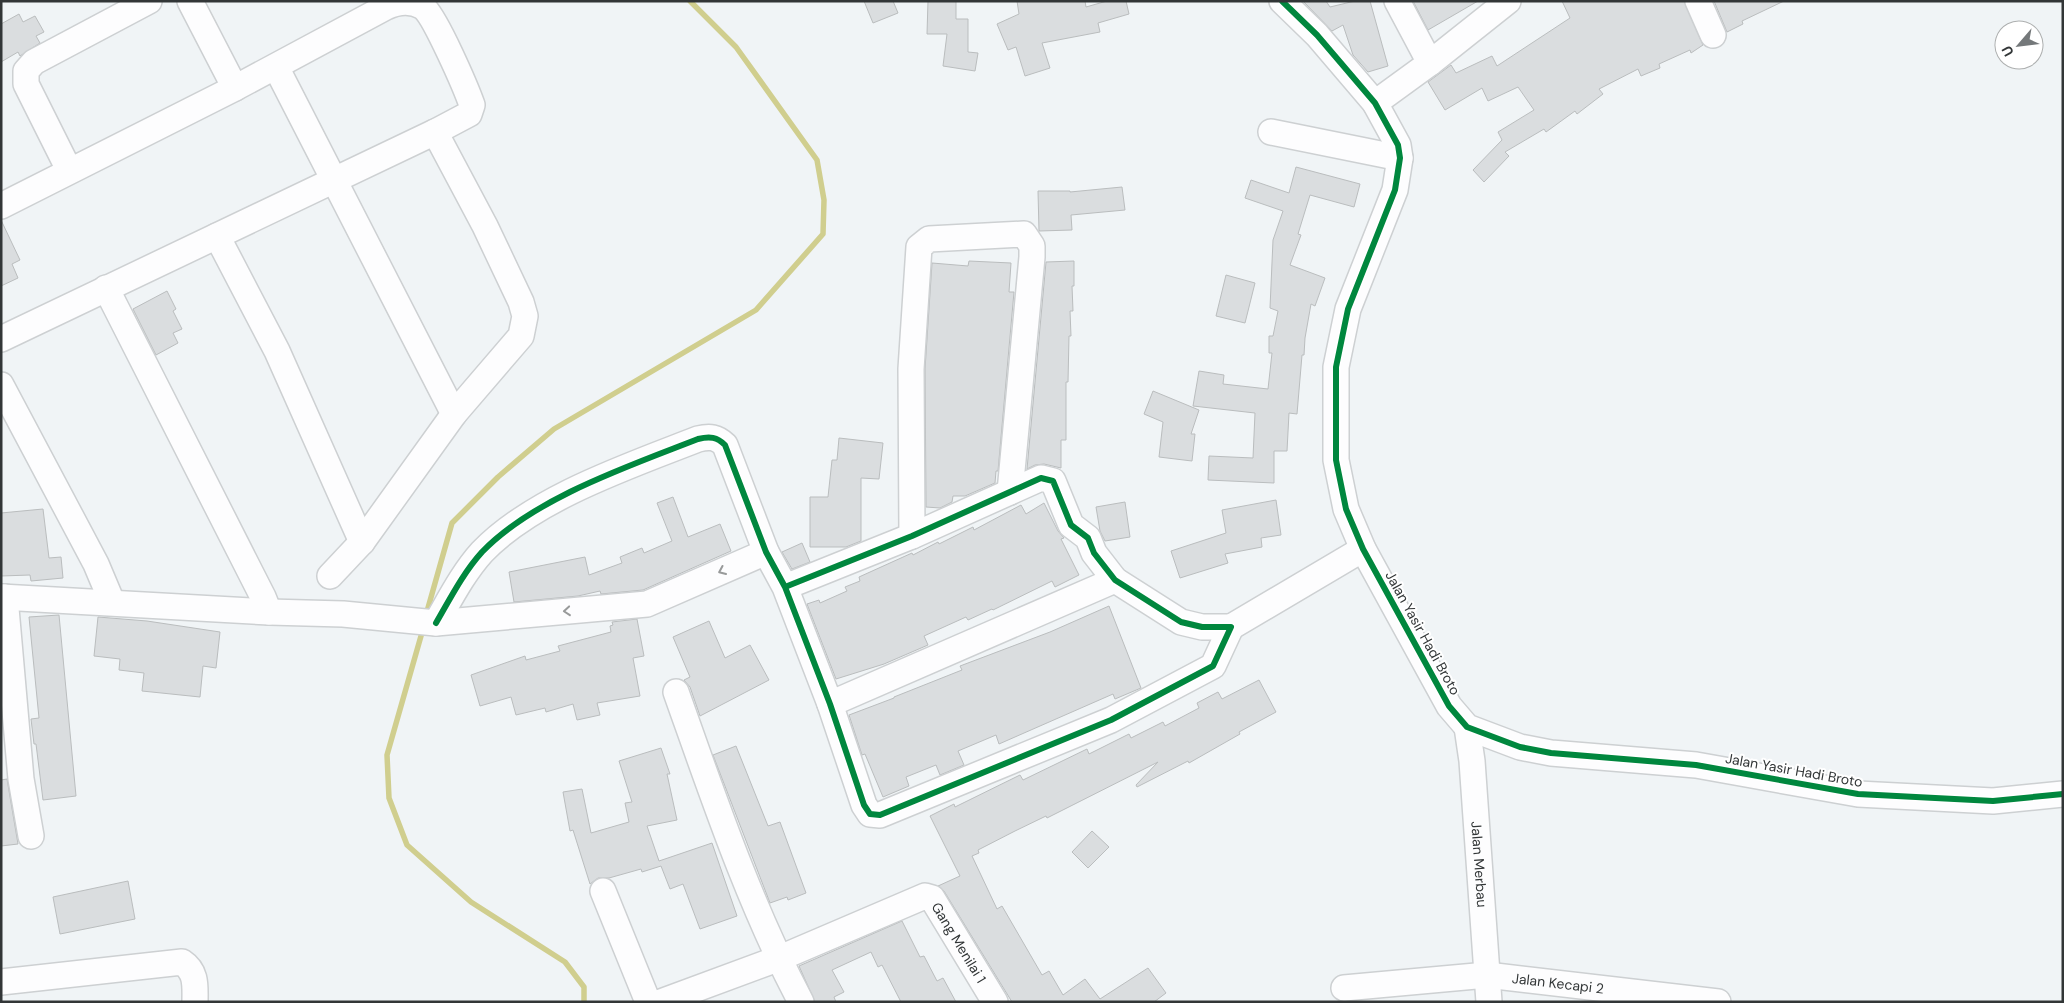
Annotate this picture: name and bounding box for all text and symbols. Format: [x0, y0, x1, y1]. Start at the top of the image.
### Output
north arrow [1994, 20, 2044, 70]
text: U [1997, 43, 2018, 60]
one-way arrow [718, 565, 727, 576]
street label: Jalan Yasir Hadi Broto [1381, 568, 1465, 698]
one-way arrow [562, 606, 570, 617]
street label: Jalan Yasir Hadi Broto [1724, 749, 1864, 791]
street label: Jalan Merbau [1467, 821, 1491, 908]
street label: Gang Menilai 1 [928, 899, 990, 986]
street label: Jalan Kecapi 2 [1511, 969, 1605, 998]

